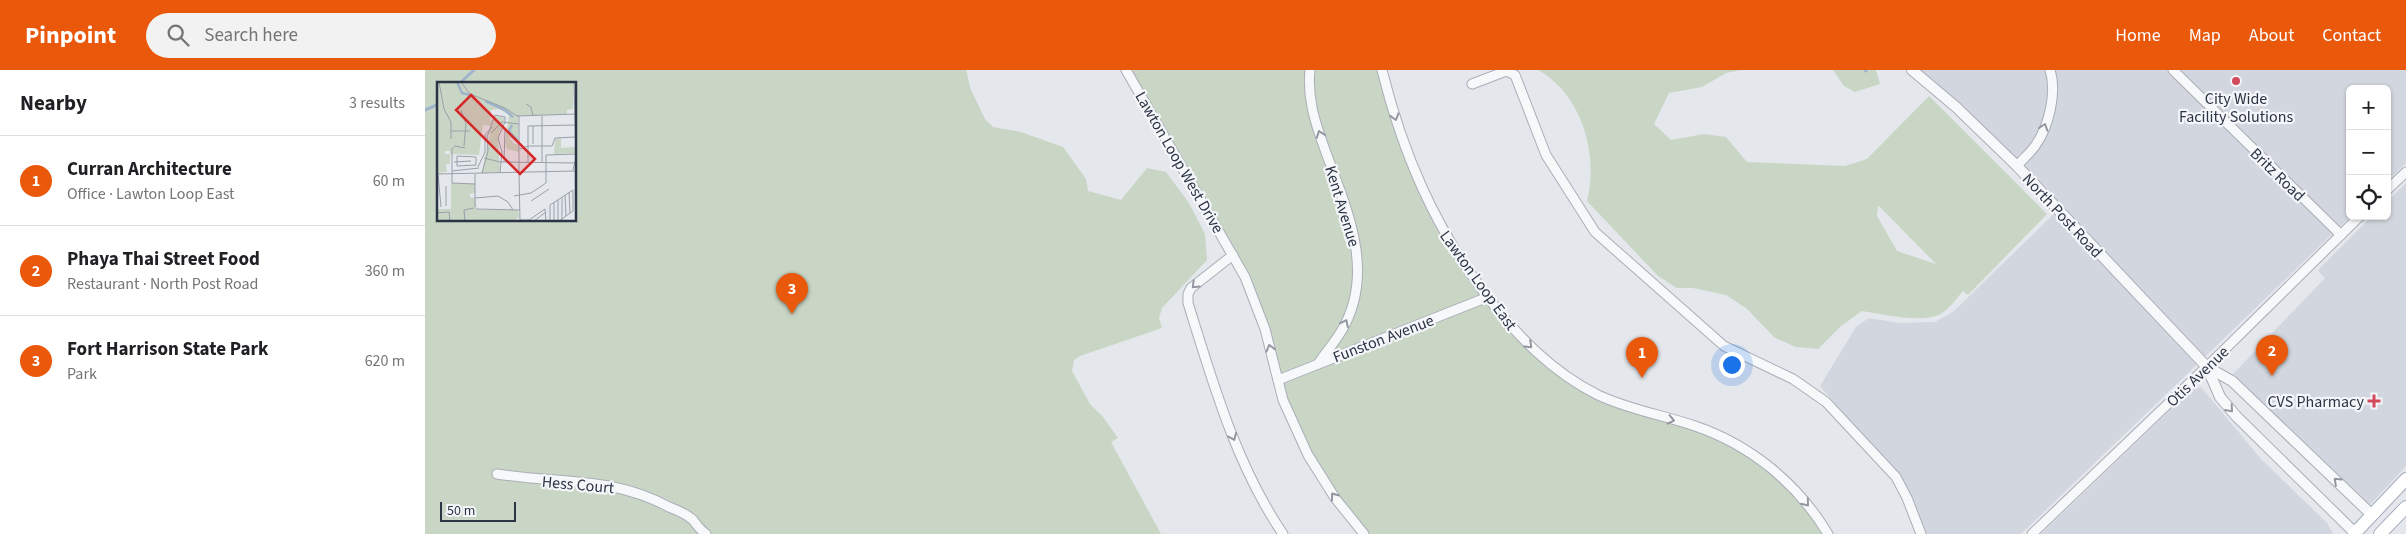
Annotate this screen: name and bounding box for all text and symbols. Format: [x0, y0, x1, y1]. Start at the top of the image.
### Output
search box [146, 13, 496, 58]
text: Pinpoint [25, 18, 116, 53]
icon: search [164, 21, 192, 49]
text: Search here [204, 22, 298, 49]
text: Home [2115, 23, 2161, 48]
text: Map [2189, 23, 2221, 48]
text: About [2249, 23, 2294, 48]
text: Contact [2322, 23, 2381, 48]
marker: City Wide Facility Solutions [2230, 75, 2242, 87]
inset map [437, 82, 576, 221]
map controls [2346, 85, 2391, 220]
button: + [2346, 85, 2391, 130]
text: Nearby [20, 88, 87, 118]
street label: Lawton Loop West Drive [1130, 88, 1229, 237]
place label: City Wide Facility Solutions [2179, 88, 2293, 128]
text: 3 results [349, 92, 405, 114]
one-way arrow [1389, 112, 1399, 120]
one-way arrow [2038, 123, 2048, 131]
one-way arrow [1316, 130, 1326, 139]
button: − [2346, 130, 2391, 175]
street label: Britz Road [2245, 143, 2310, 206]
text: Curran Architecture [67, 156, 232, 183]
street label: Kent Avenue [1319, 163, 1365, 250]
street label: North Post Road [2017, 168, 2107, 263]
text: 1 [32, 170, 40, 192]
text: 60 m [373, 170, 405, 192]
button: locate [2346, 175, 2391, 220]
text: Office · Lawton Loop East [67, 183, 235, 205]
street label: Lawton Loop East [1434, 226, 1522, 335]
text: Phaya Thai Street Food [67, 246, 260, 273]
text: 2 [32, 260, 40, 282]
text: 360 m [365, 260, 405, 282]
text: Restaurant · North Post Road [67, 273, 258, 295]
pin: 3 [776, 273, 808, 314]
one-way arrow [1192, 279, 1201, 288]
street label: Funston Avenue [1330, 310, 1437, 368]
one-way arrow [1338, 319, 1349, 328]
pin: 2 [2256, 335, 2288, 376]
text: Fort Harrison State Park [67, 336, 268, 363]
pin: 1 [1626, 337, 1658, 378]
one-way arrow [1523, 339, 1532, 348]
street label: Otis Avenue [2162, 341, 2234, 412]
one-way arrow [1266, 344, 1276, 352]
text: 3 [32, 350, 40, 372]
text: 620 m [365, 350, 405, 372]
your location [1719, 352, 1745, 378]
text: Park [67, 363, 97, 385]
place label: CVS Pharmacy [2268, 391, 2365, 413]
marker: CVS Pharmacy [2368, 395, 2380, 407]
one-way arrow [2225, 404, 2234, 413]
one-way arrow [1666, 414, 1675, 425]
one-way arrow [1227, 432, 1238, 441]
street label: Hess Court [541, 471, 616, 499]
one-way arrow [2333, 478, 2342, 487]
one-way arrow [1331, 492, 1340, 502]
one-way arrow [1801, 498, 1810, 507]
scale bar [440, 499, 516, 522]
text: 50 m [447, 501, 475, 521]

